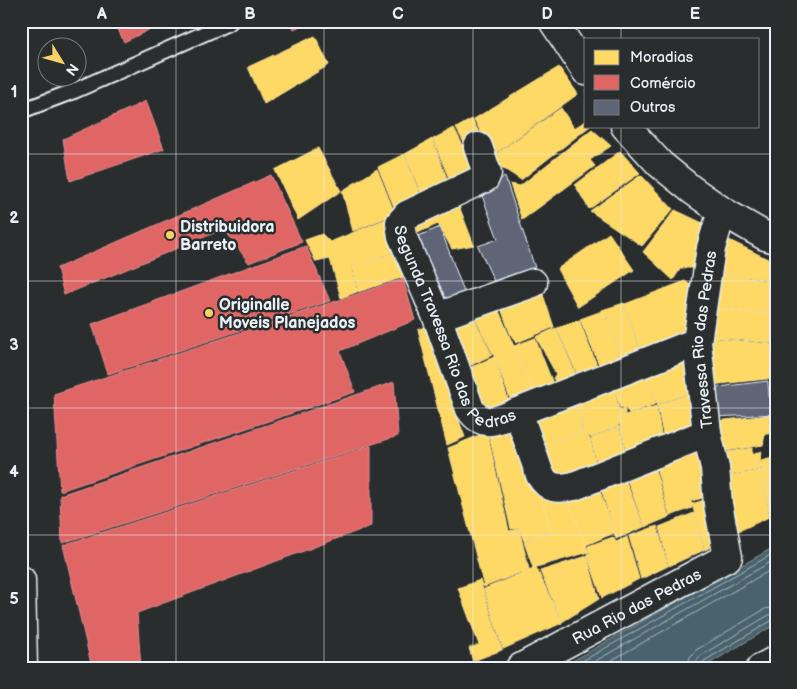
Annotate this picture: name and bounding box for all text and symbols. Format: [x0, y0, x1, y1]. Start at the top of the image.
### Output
text: A [96, 5, 107, 24]
text: B [244, 5, 256, 24]
text: C [392, 5, 404, 24]
text: D [541, 5, 553, 24]
text: E [690, 5, 700, 24]
north arrow [38, 38, 88, 88]
legend [584, 38, 760, 128]
text: Moradias [630, 48, 694, 67]
text: N [62, 60, 82, 79]
text: Comércio [630, 74, 696, 93]
text: 1 [11, 83, 17, 102]
text: Outros [630, 98, 676, 117]
text: 2 [9, 209, 19, 228]
place label: Distribuidora Barreto [180, 218, 275, 255]
street label: Segunda Travessa Rio das Pedras [389, 224, 519, 432]
marker: Distribuidora Barreto [164, 229, 176, 241]
street label: Travessa Rio das Pedras [689, 249, 721, 429]
place label: Originalle Moveis Planejados [219, 296, 356, 333]
marker: Originalle Moveis Planejados [203, 307, 215, 319]
text: 3 [9, 336, 19, 355]
text: 4 [9, 463, 19, 482]
street label: Rua Rio das Pedras [569, 565, 705, 649]
text: 5 [9, 590, 19, 609]

